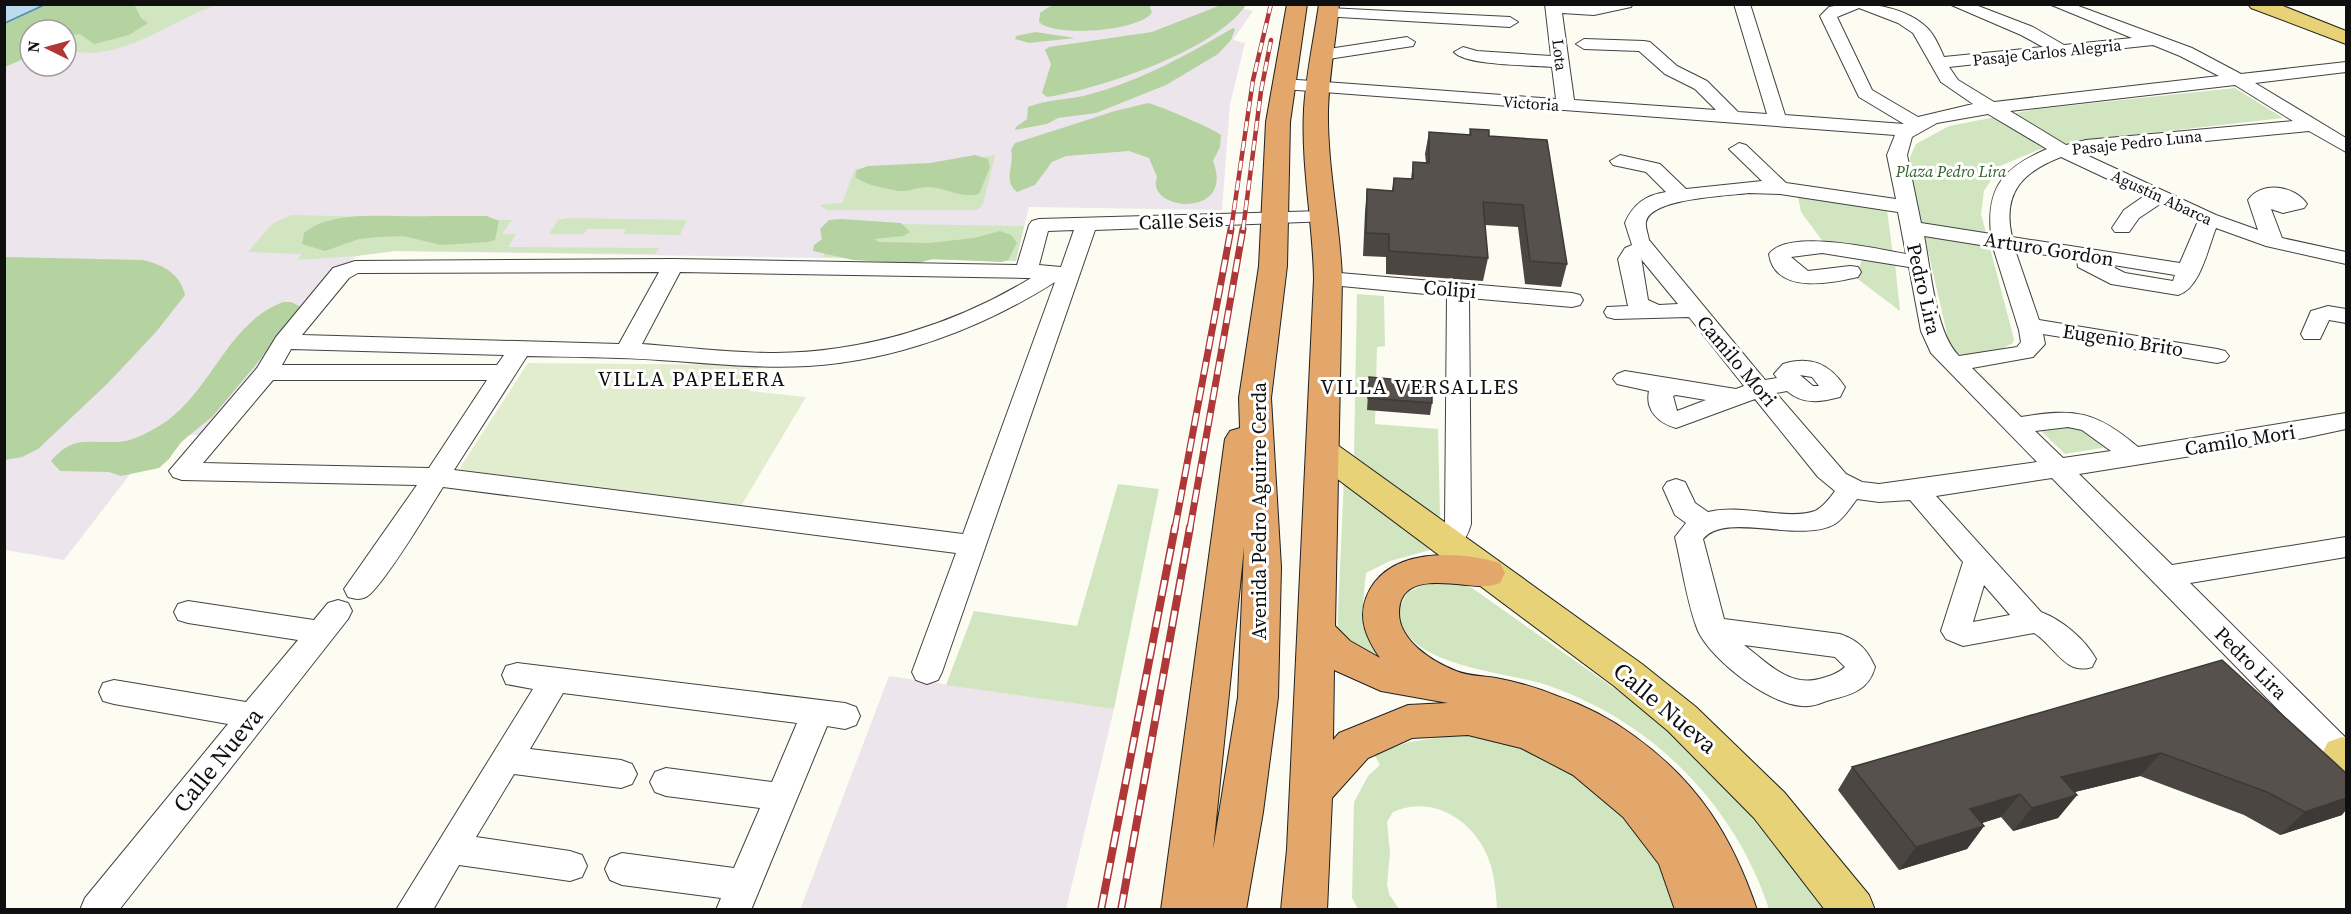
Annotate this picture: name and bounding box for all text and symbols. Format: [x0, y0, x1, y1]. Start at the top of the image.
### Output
north arrow [18, 18, 78, 78]
street label: Pasaje Carlos Alegria [1972, 33, 2123, 71]
street label: Lota [1547, 38, 1573, 73]
text: N [22, 40, 45, 53]
street label: Victoria [1502, 90, 1561, 116]
street label: Pasaje Pedro Luna [2071, 124, 2204, 160]
park label: Plaza Pedro Lira [1895, 160, 2007, 182]
street label: Agustín Abarca [2108, 164, 2217, 230]
street label: Calle Seis [1138, 206, 1224, 236]
street label: Arturo Gordon [1982, 225, 2116, 273]
street label: Pedro Lira [1900, 240, 1948, 338]
street label: Colipi [1423, 273, 1478, 305]
street label: Camilo Mori [1690, 309, 1784, 413]
street label: Eugenio Brito [2061, 317, 2185, 363]
district label: VILLA PAPELERA [598, 364, 786, 393]
district label: VILLA VERSALLES [1320, 372, 1520, 401]
street label: Avenida Pedro Aguirre Cerda [1245, 381, 1273, 640]
street label: Camilo Mori [2183, 417, 2297, 463]
street label: Pedro Lira [2208, 620, 2294, 706]
street label: Calle Nueva [1606, 654, 1725, 761]
street label: Calle Nueva [165, 700, 271, 819]

